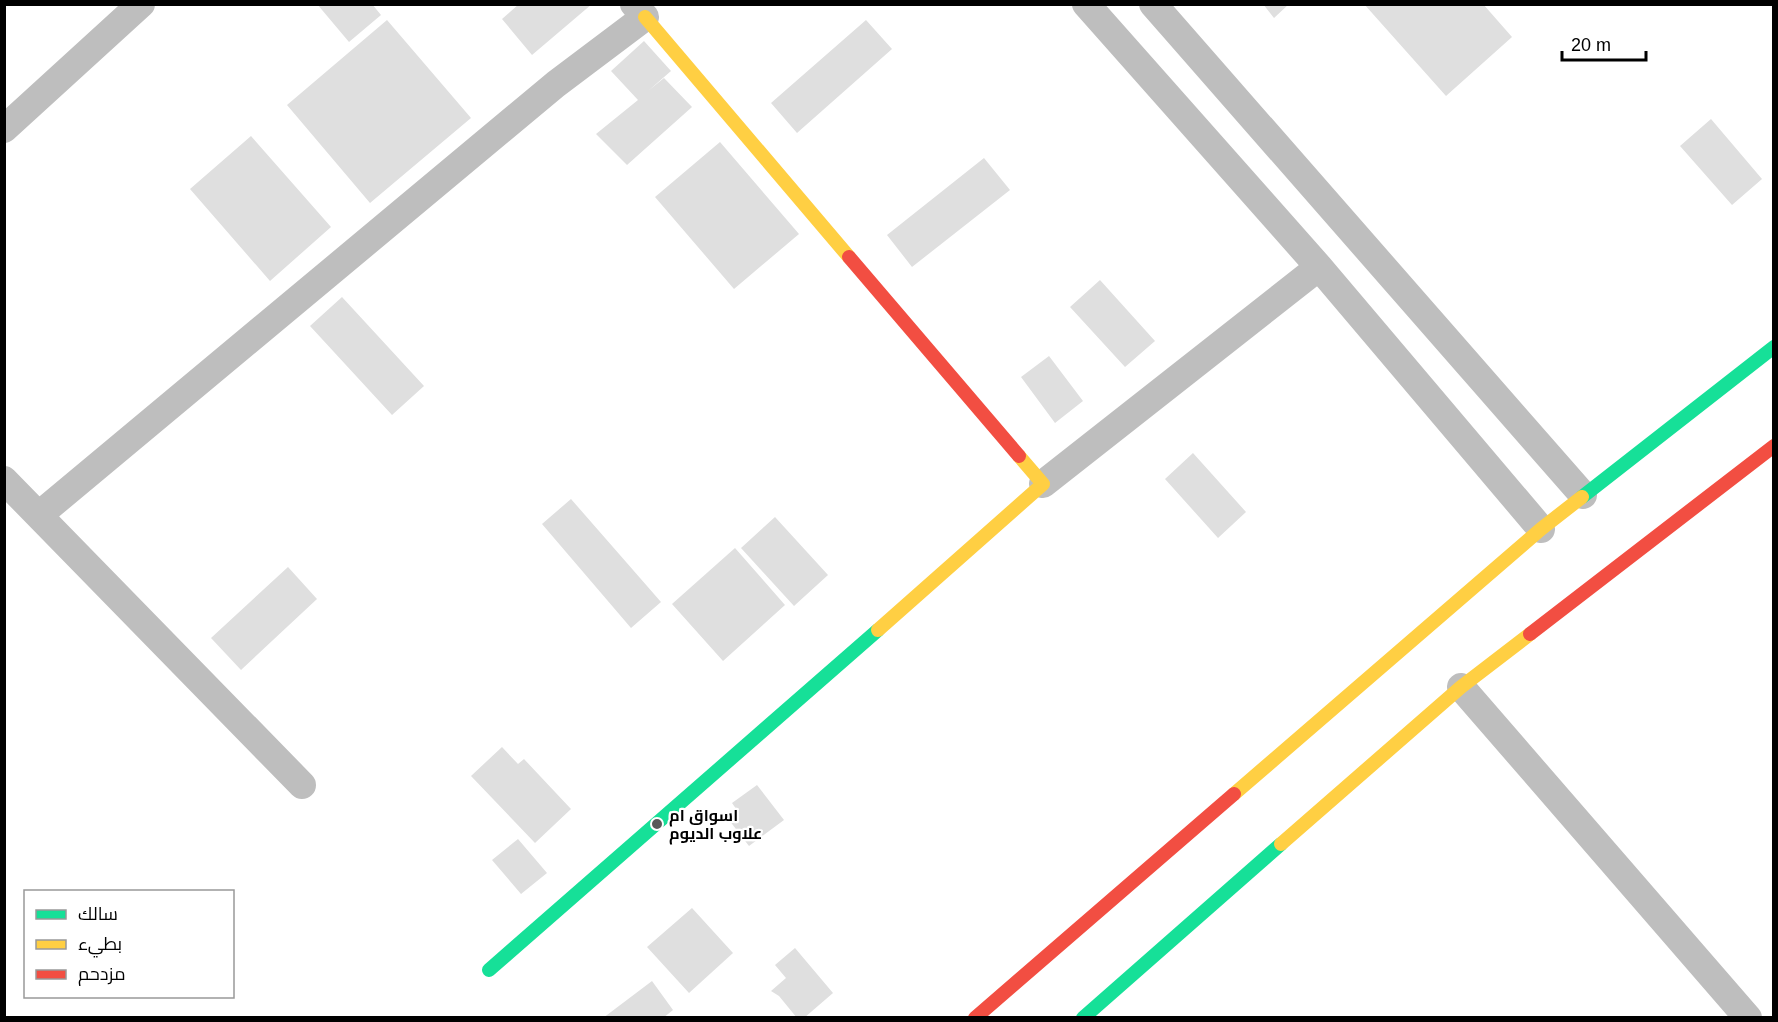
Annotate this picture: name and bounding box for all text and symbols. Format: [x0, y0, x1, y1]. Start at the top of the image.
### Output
scale bar [1562, 24, 1646, 62]
text: 20 m [1571, 35, 1611, 55]
place label: اسواق ام علاوب الديوم [669, 807, 762, 845]
marker: اسواق ام علاوب الديوم [650, 817, 664, 831]
legend [24, 890, 234, 998]
text: سالك [78, 904, 118, 924]
text: بطيء [78, 934, 122, 958]
text: مزدحم [78, 964, 126, 986]

